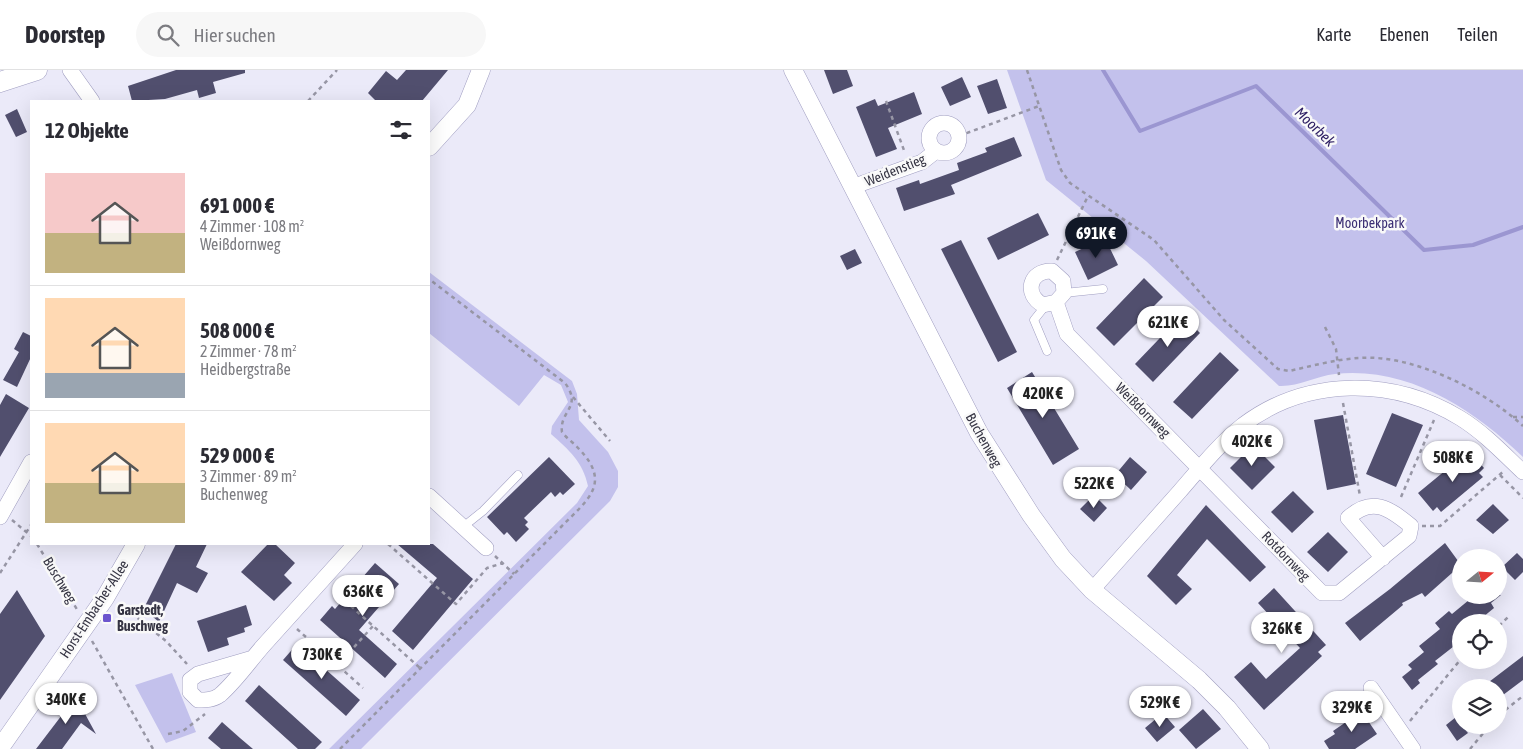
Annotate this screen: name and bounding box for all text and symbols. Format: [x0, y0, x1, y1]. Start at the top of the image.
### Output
search box [136, 12, 486, 57]
text: Doorstep [25, 21, 106, 48]
icon: search [154, 21, 182, 49]
text: Hier suchen [194, 24, 276, 46]
text: Karte [1316, 24, 1351, 45]
text: Ebenen [1379, 24, 1429, 45]
text: Teilen [1457, 24, 1498, 45]
water label: Moorbek [1292, 103, 1339, 150]
icon: filters [387, 116, 415, 144]
text: 12 Objekte [45, 118, 129, 142]
street label: Weidenstieg [862, 151, 928, 189]
icon: home [85, 193, 145, 253]
text: 691 000 € [200, 193, 274, 217]
park label: Moorbekpark [1335, 215, 1405, 231]
pin: 691K € [1055, 216, 1137, 259]
text: 4 Zimmer · 108 m² [200, 217, 304, 235]
text: 691K € [1076, 224, 1116, 242]
text: Weißdornweg [200, 235, 281, 253]
pin: 621K € [1127, 306, 1209, 348]
text: 621K € [1148, 313, 1188, 331]
icon: home [85, 318, 145, 378]
text: 508 000 € [200, 318, 274, 342]
text: 2 Zimmer · 78 m² [200, 342, 297, 360]
text: Heidbergstraße [200, 360, 291, 378]
pin: 420K € [1002, 376, 1084, 419]
street label: Weißdornweg [1112, 379, 1174, 441]
text: 420K € [1023, 384, 1063, 402]
street label: Buchenweg [963, 410, 1005, 470]
pin: 402K € [1211, 424, 1293, 467]
text: 402K € [1232, 432, 1272, 450]
pin: 508K € [1412, 440, 1494, 483]
icon: home [85, 443, 145, 503]
text: 529 000 € [200, 443, 274, 467]
text: 508K € [1433, 448, 1473, 466]
pin: 522K € [1053, 466, 1135, 509]
text: 3 Zimmer · 89 m² [200, 467, 297, 485]
text: 522K € [1074, 474, 1114, 492]
text: Buchenweg [200, 485, 268, 503]
street label: Rotdornweg [1259, 528, 1313, 584]
north arrow [1452, 549, 1508, 604]
map controls [1452, 549, 1507, 734]
street label: Buschweg [40, 554, 80, 606]
street label: Horst-Embacher-Allee [56, 557, 132, 661]
pin: 636K € [322, 574, 404, 617]
text: 636K € [343, 582, 383, 600]
place label: Garstedt, Buschweg [117, 602, 169, 634]
marker: Garstedt, Buschweg [101, 612, 113, 624]
pin: 326K € [1241, 612, 1323, 654]
button: locate [1452, 614, 1507, 669]
text: 326K € [1262, 619, 1302, 637]
pin: 730K € [281, 638, 363, 680]
text: 730K € [302, 645, 342, 663]
button: layers [1452, 679, 1507, 734]
pin: 340K € [25, 682, 107, 725]
pin: 529K € [1119, 686, 1201, 728]
text: 340K € [46, 690, 86, 708]
pin: 329K € [1311, 690, 1393, 733]
text: 529K € [1140, 693, 1180, 711]
text: 329K € [1332, 698, 1372, 716]

